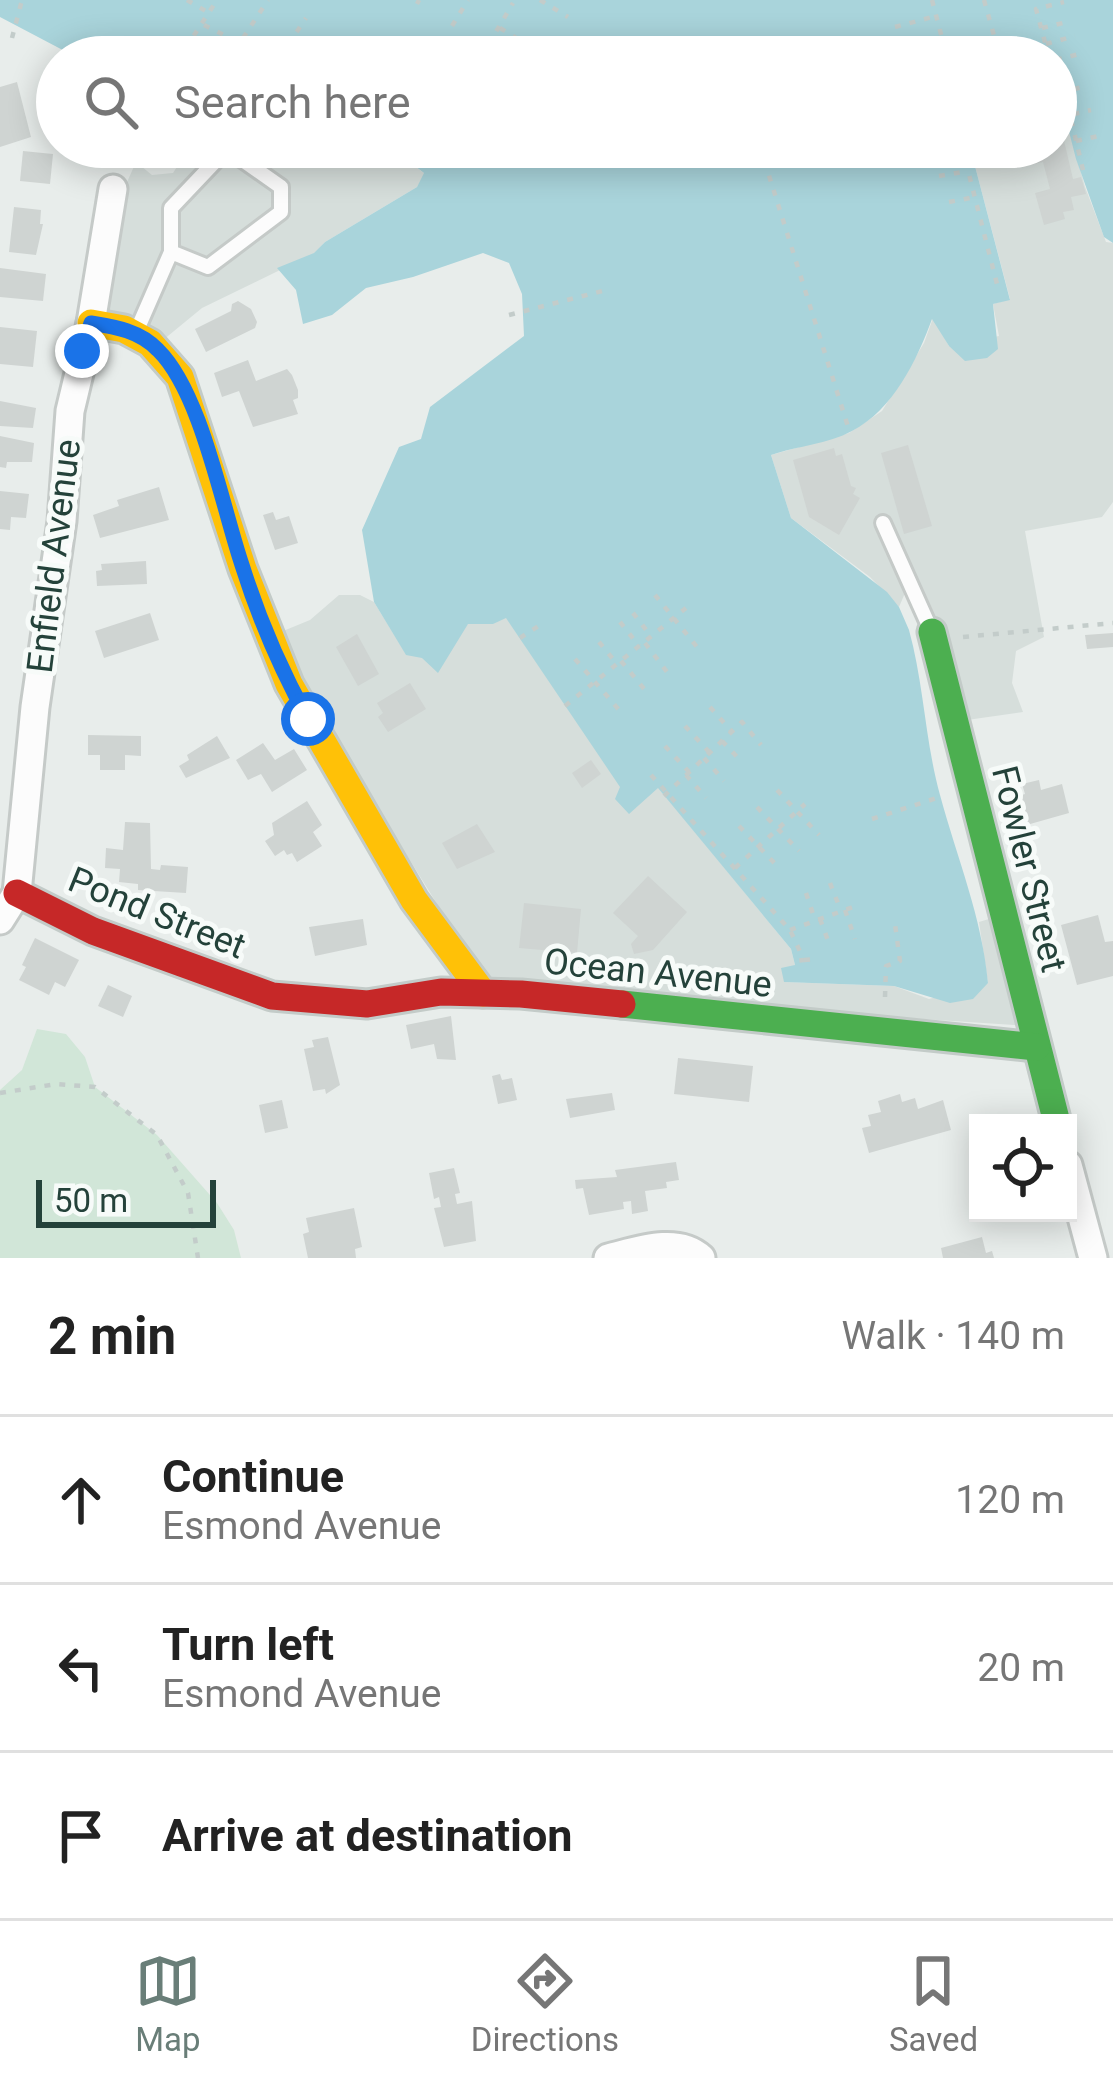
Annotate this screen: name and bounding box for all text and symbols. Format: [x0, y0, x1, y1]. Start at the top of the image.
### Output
search box [36, 36, 1077, 168]
icon: search [78, 69, 144, 135]
text: Search here [174, 76, 411, 129]
route end [55, 324, 109, 378]
street label: Enfield Avenue [19, 437, 89, 675]
route start [281, 692, 335, 746]
street label: Fowler Street [983, 762, 1075, 976]
street label: Pond Street [62, 858, 252, 968]
street label: Ocean Avenue [542, 940, 774, 1006]
map controls [969, 1114, 1077, 1222]
button: locate [969, 1114, 1077, 1222]
scale bar [36, 1174, 216, 1227]
text: 50 m [54, 1181, 128, 1220]
text: 2 min [48, 1307, 176, 1366]
text: Walk · 140 m [841, 1313, 1065, 1359]
text: Continue [162, 1450, 344, 1503]
icon: ahead [48, 1467, 114, 1533]
text: 120 m [955, 1477, 1065, 1523]
text: Esmond Avenue [162, 1503, 441, 1549]
text: Turn left [162, 1618, 334, 1671]
icon: left [48, 1635, 114, 1701]
text: 20 m [977, 1645, 1065, 1691]
text: Esmond Avenue [162, 1671, 441, 1717]
icon: arrive [48, 1803, 114, 1869]
text: Arrive at destination [162, 1809, 573, 1862]
tab: Map [135, 1948, 201, 2059]
tab: Directions [471, 1948, 619, 2059]
tab: Saved [889, 1948, 978, 2059]

